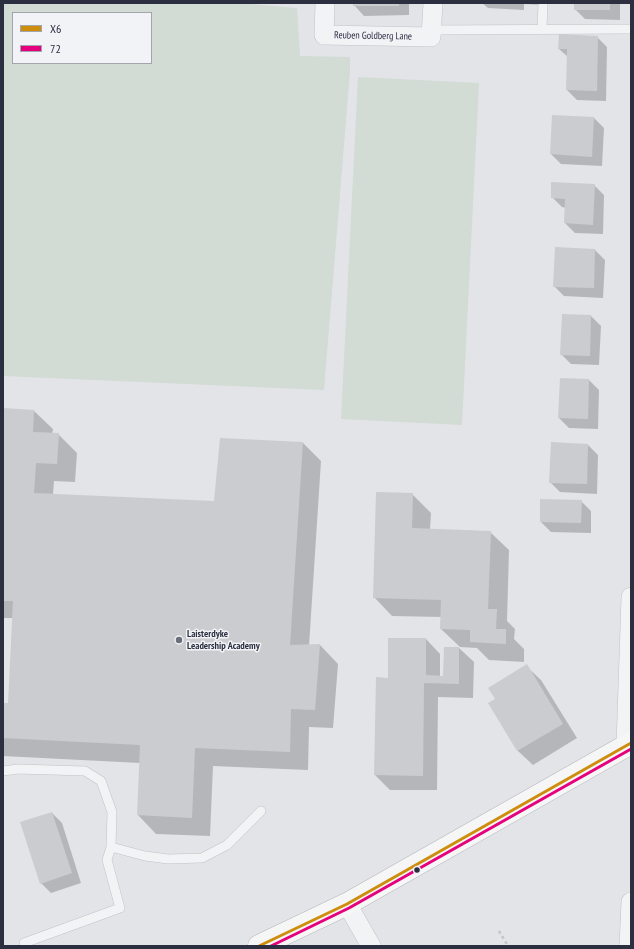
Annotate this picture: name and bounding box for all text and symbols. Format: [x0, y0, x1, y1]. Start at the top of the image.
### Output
legend [12, 12, 152, 64]
text: X6 [50, 21, 61, 36]
street label: Reuben Goldberg Lane [334, 29, 412, 43]
text: 72 [50, 41, 61, 56]
place label: Laisterdyke Leadership Academy [187, 628, 260, 652]
marker: Laisterdyke Leadership Academy [174, 635, 184, 645]
unlabelled marker [412, 865, 422, 875]

